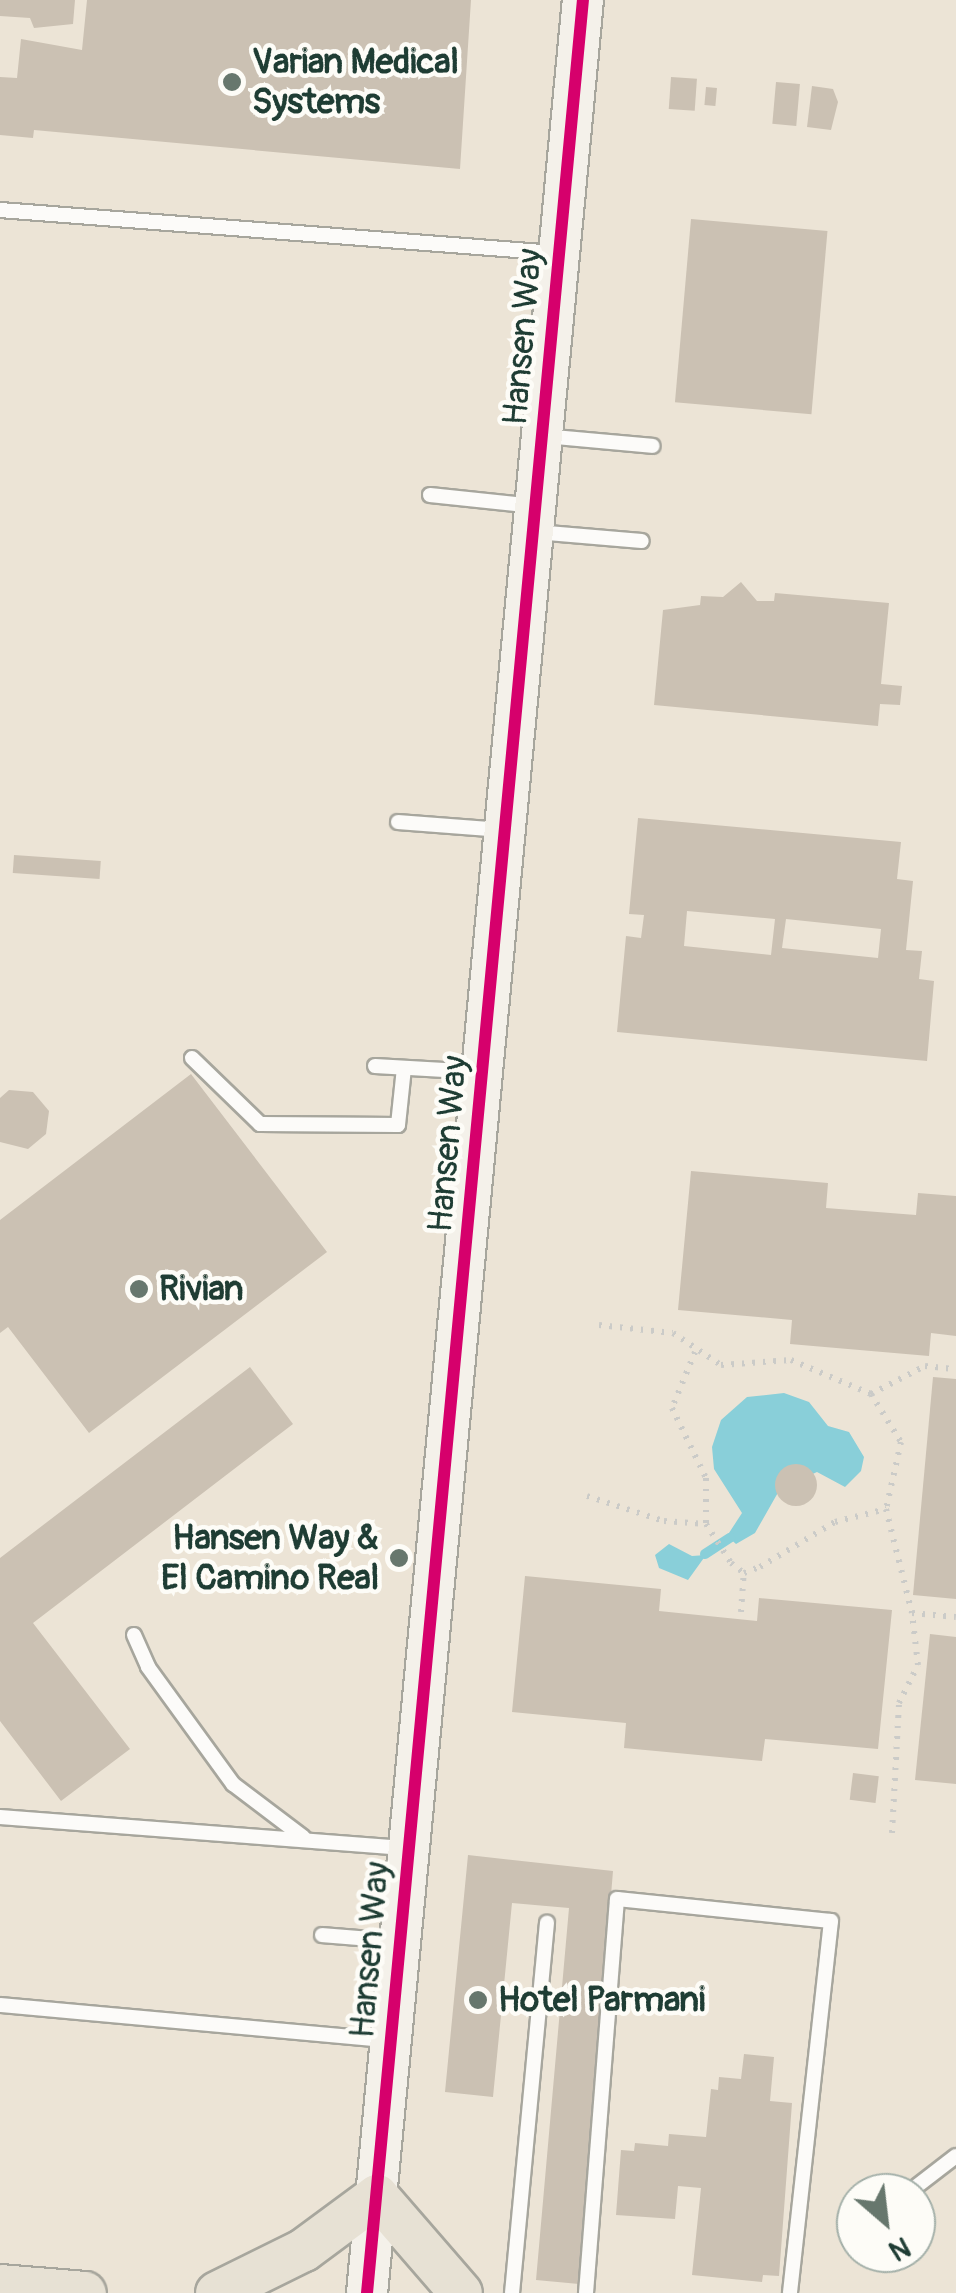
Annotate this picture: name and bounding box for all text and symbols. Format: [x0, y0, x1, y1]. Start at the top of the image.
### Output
place label: Varian Medical Systems [252, 41, 459, 123]
marker: Varian Medical Systems [221, 71, 243, 93]
street label: Hansen Way [494, 247, 552, 427]
street label: Hansen Way [419, 1054, 477, 1234]
place label: Rivian [159, 1268, 244, 1310]
marker: Rivian [128, 1278, 150, 1300]
place label: Hansen Way & El Camino Real [161, 1517, 379, 1599]
marker: Hansen Way & El Camino Real [388, 1547, 410, 1569]
street label: Hansen Way [341, 1860, 399, 2040]
place label: Hotel Parmani [498, 1979, 705, 2021]
marker: Hotel Parmani [467, 1989, 489, 2011]
north arrow [836, 2173, 936, 2273]
text: N [883, 2228, 916, 2268]

